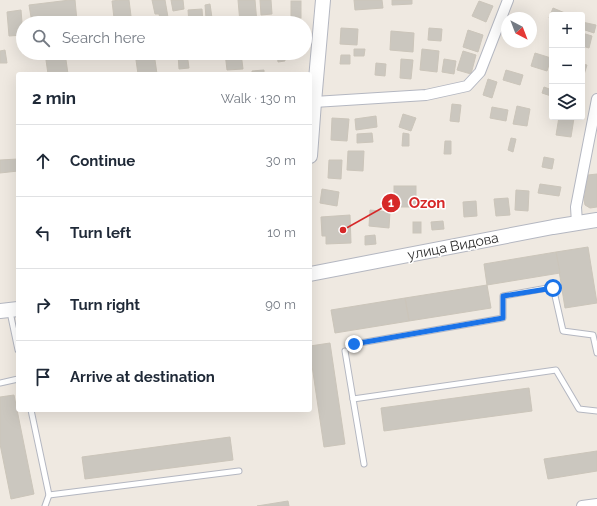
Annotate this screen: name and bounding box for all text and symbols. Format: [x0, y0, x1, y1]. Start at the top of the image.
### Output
north arrow [501, 12, 537, 48]
map controls [549, 12, 585, 120]
button: + [549, 12, 585, 48]
search box [16, 16, 312, 60]
icon: search [30, 27, 52, 49]
text: Search here [62, 29, 145, 47]
button: − [549, 48, 585, 84]
button: layers [549, 84, 585, 120]
text: 2 min [32, 88, 76, 108]
text: Walk · 130 m [221, 91, 296, 106]
icon: ahead [32, 150, 54, 172]
text: Continue [70, 152, 135, 170]
text: 30 m [266, 153, 296, 168]
callout: Ozon [381, 190, 454, 217]
text: Ozon [409, 194, 445, 212]
text: 1 [388, 196, 394, 210]
icon: left [32, 222, 54, 244]
text: Turn left [70, 224, 131, 242]
text: 10 m [267, 225, 296, 240]
street label: улица Видова [406, 229, 500, 263]
route start [544, 279, 562, 297]
icon: right [32, 294, 54, 316]
text: Turn right [70, 296, 140, 314]
text: 90 m [265, 297, 296, 312]
route end [345, 335, 363, 353]
icon: arrive [32, 366, 54, 388]
text: Arrive at destination [70, 368, 215, 386]

